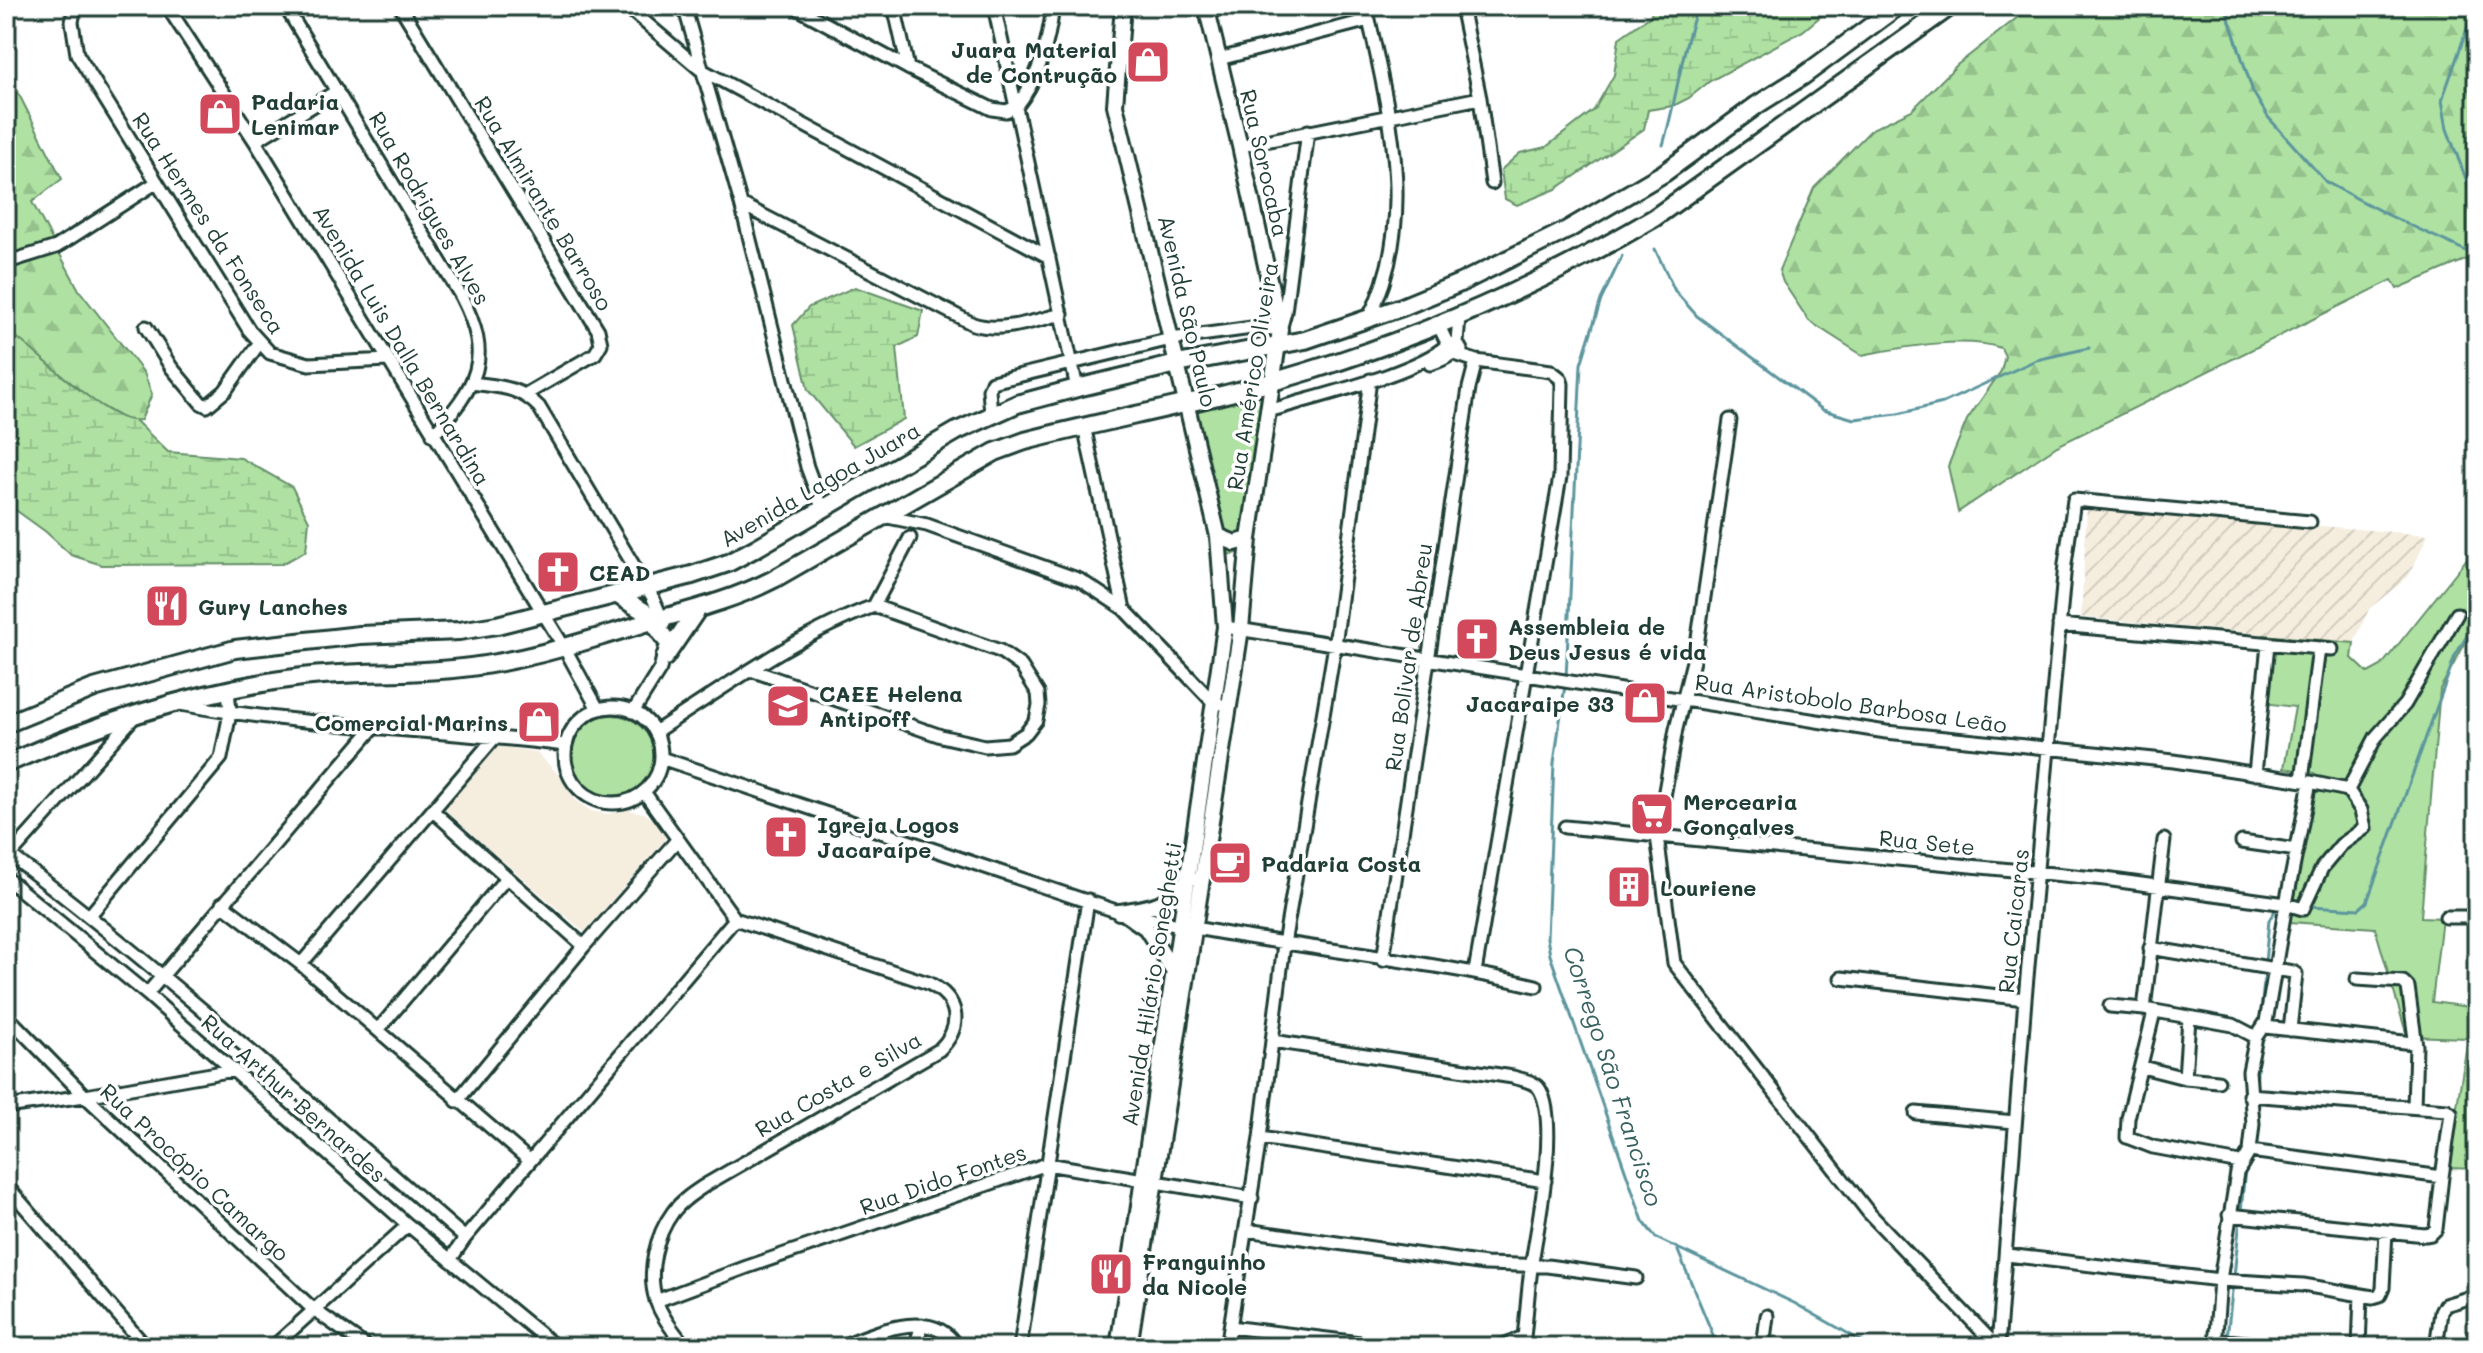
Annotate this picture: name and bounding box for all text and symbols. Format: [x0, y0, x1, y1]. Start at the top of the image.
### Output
place label: Juara Material de Contrução [951, 35, 1117, 89]
shop icon: Juara Material de Contrução [1124, 38, 1172, 86]
street label: Rua Sorocaba [1234, 86, 1296, 240]
place label: Padaria Lenimar [251, 87, 339, 141]
shop icon: Padaria Lenimar [196, 90, 244, 138]
street label: Rua Almirante Barroso [468, 90, 620, 316]
street label: Rua Hermes da Fonseca [126, 106, 292, 340]
street label: Rua Rodrigues Alves [363, 106, 497, 310]
street label: Avenida Luis Dalla Bernardina [307, 199, 497, 491]
street label: Avenida São Paulo [1152, 212, 1224, 410]
street label: Rua Américo Oliveira [1220, 260, 1284, 492]
street label: Avenida Lagoa Juara [715, 415, 925, 553]
street label: Rua Bolivar de Abreu [1378, 541, 1438, 773]
church icon: CEAD [534, 548, 582, 596]
place label: CEAD [589, 558, 651, 587]
restaurant icon: Gury Lanches [143, 582, 191, 630]
place label: Gury Lanches [198, 592, 348, 621]
place label: Assembleia de Deus Jesus é vida [1508, 612, 1707, 666]
church icon: Assembleia de Deus Jesus é vida [1453, 615, 1501, 663]
street label: Rua Aristobolo Barbosa Leão [1693, 667, 2009, 739]
place label: CAEE Helena Antipoff [819, 679, 963, 733]
shop icon: Jacaraipe 33 [1621, 679, 1669, 727]
school or university icon: CAEE Helena Antipoff [764, 682, 812, 730]
place label: Jacaraipe 33 [1466, 689, 1614, 718]
shop icon: Comercial Marins [515, 698, 563, 746]
place label: Comercial Marins [314, 708, 508, 737]
place label: Mercearia Gonçalves [1683, 787, 1798, 841]
supermarket icon: Mercearia Gonçalves [1628, 790, 1676, 838]
place label: Igreja Logos Jacaraípe [817, 810, 959, 864]
church icon: Igreja Logos Jacaraípe [762, 813, 810, 861]
street label: Rua Sete [1878, 823, 1976, 861]
cafe icon: Padaria Costa [1206, 839, 1254, 887]
street label: Avenida Hilário Soneghetti [1114, 840, 1188, 1128]
street label: Rua Caicaras [1991, 847, 2035, 995]
place label: Padaria Costa [1261, 849, 1421, 878]
building icon: Louriene [1605, 863, 1653, 911]
place label: Louriene [1660, 873, 1756, 902]
water label: Corrego São Francisco [1557, 942, 1671, 1210]
street label: Rua Arthur Bernardes [196, 1007, 392, 1189]
street label: Rua Costa e Silva [750, 1025, 926, 1143]
street label: Rua Procópio Camargo [94, 1077, 296, 1267]
street label: Rua Dido Fontes [856, 1137, 1030, 1221]
place label: Franguinho da Nicole [1142, 1247, 1266, 1301]
restaurant icon: Franguinho da Nicole [1087, 1250, 1135, 1298]

